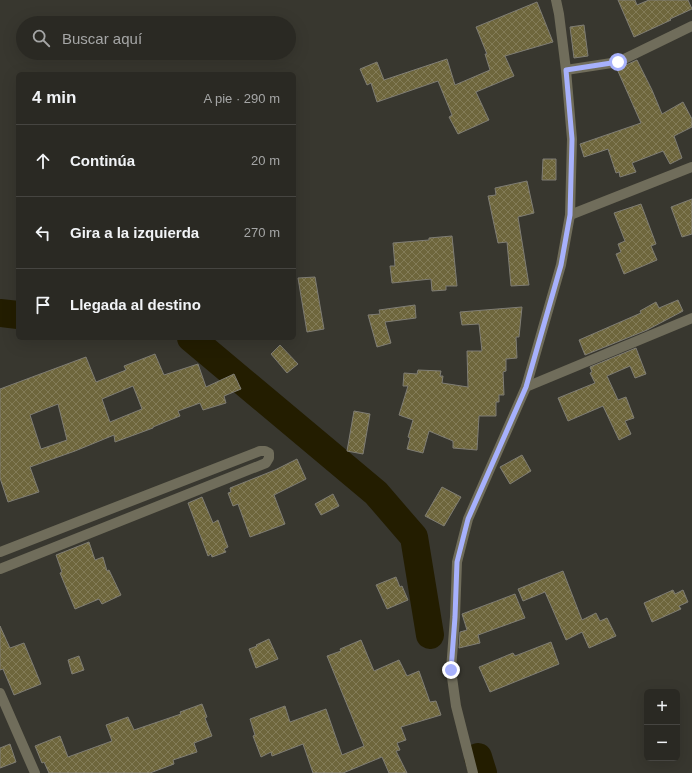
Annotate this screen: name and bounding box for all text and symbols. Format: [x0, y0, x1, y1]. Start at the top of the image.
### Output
search box [16, 16, 296, 60]
icon: search [30, 27, 52, 49]
text: Buscar aquí [62, 30, 142, 47]
route start [609, 53, 627, 71]
text: 4 min [32, 88, 76, 107]
text: A pie · 290 m [203, 91, 280, 106]
icon: ahead [32, 150, 54, 172]
text: Continúa [70, 152, 135, 169]
text: 20 m [251, 153, 280, 168]
icon: left [32, 222, 54, 244]
text: Gira a la izquierda [70, 224, 199, 241]
text: 270 m [244, 225, 280, 240]
icon: arrive [32, 294, 54, 316]
text: Llegada al destino [70, 296, 201, 313]
route end [442, 661, 460, 679]
map controls [644, 689, 680, 761]
button: + [644, 689, 680, 725]
button: − [644, 725, 680, 761]

